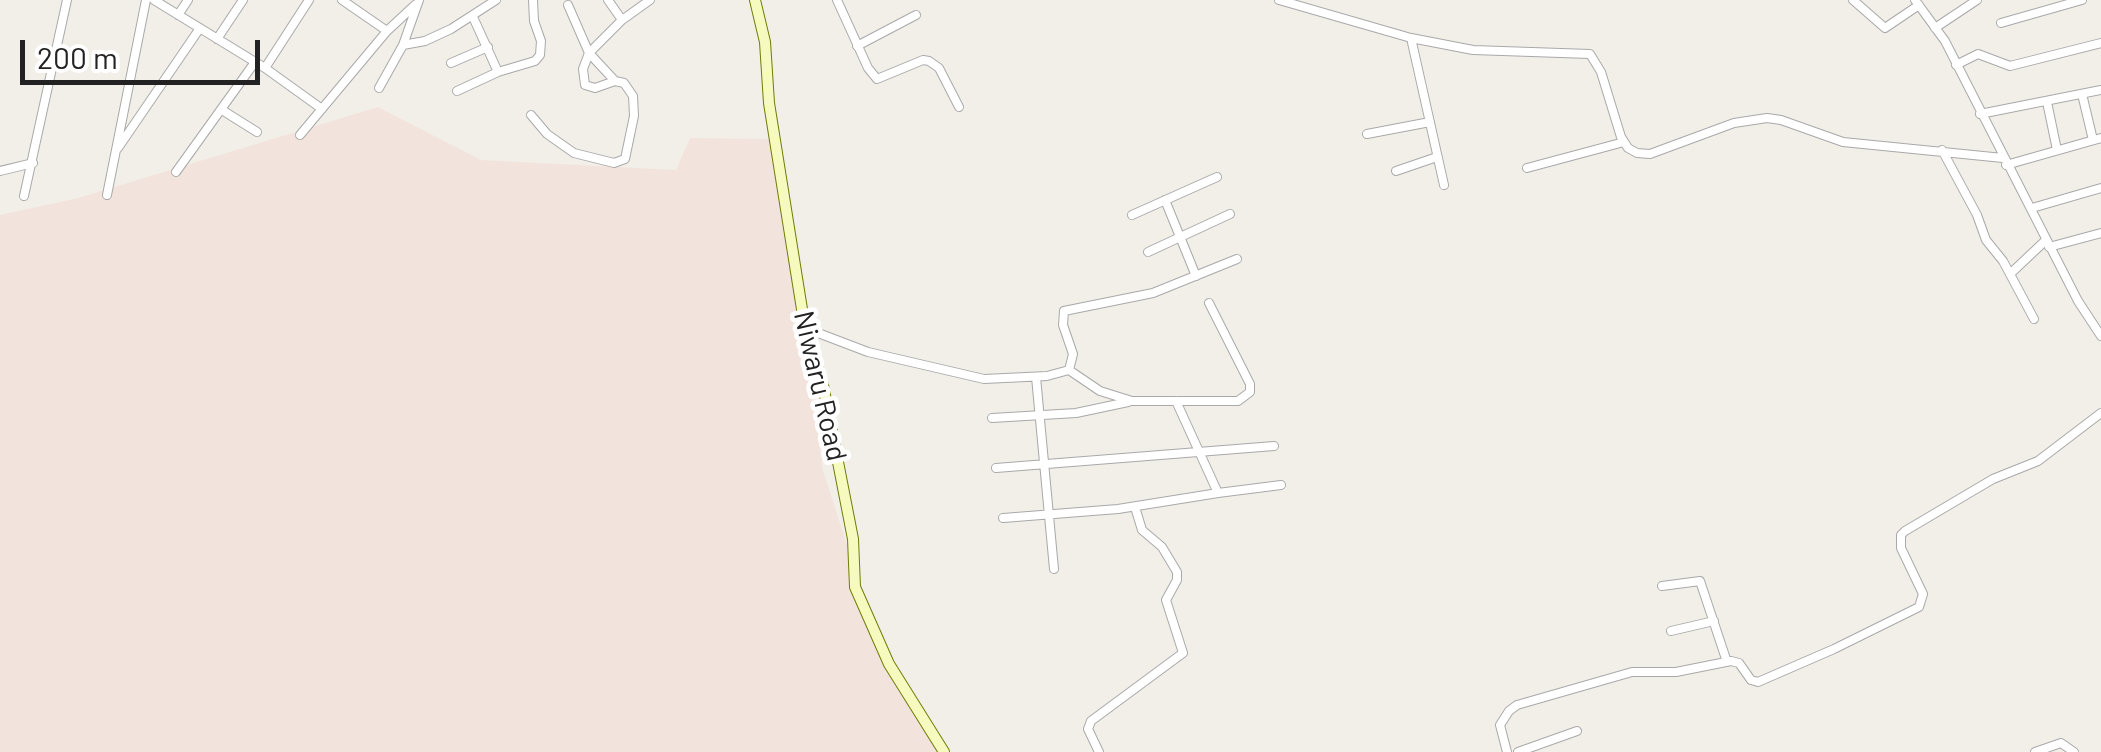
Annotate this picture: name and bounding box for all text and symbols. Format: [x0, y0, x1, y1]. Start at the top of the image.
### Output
scale bar [25, 20, 265, 82]
text: 200 m [37, 39, 118, 75]
street label: Niwaru Road [786, 308, 854, 464]

